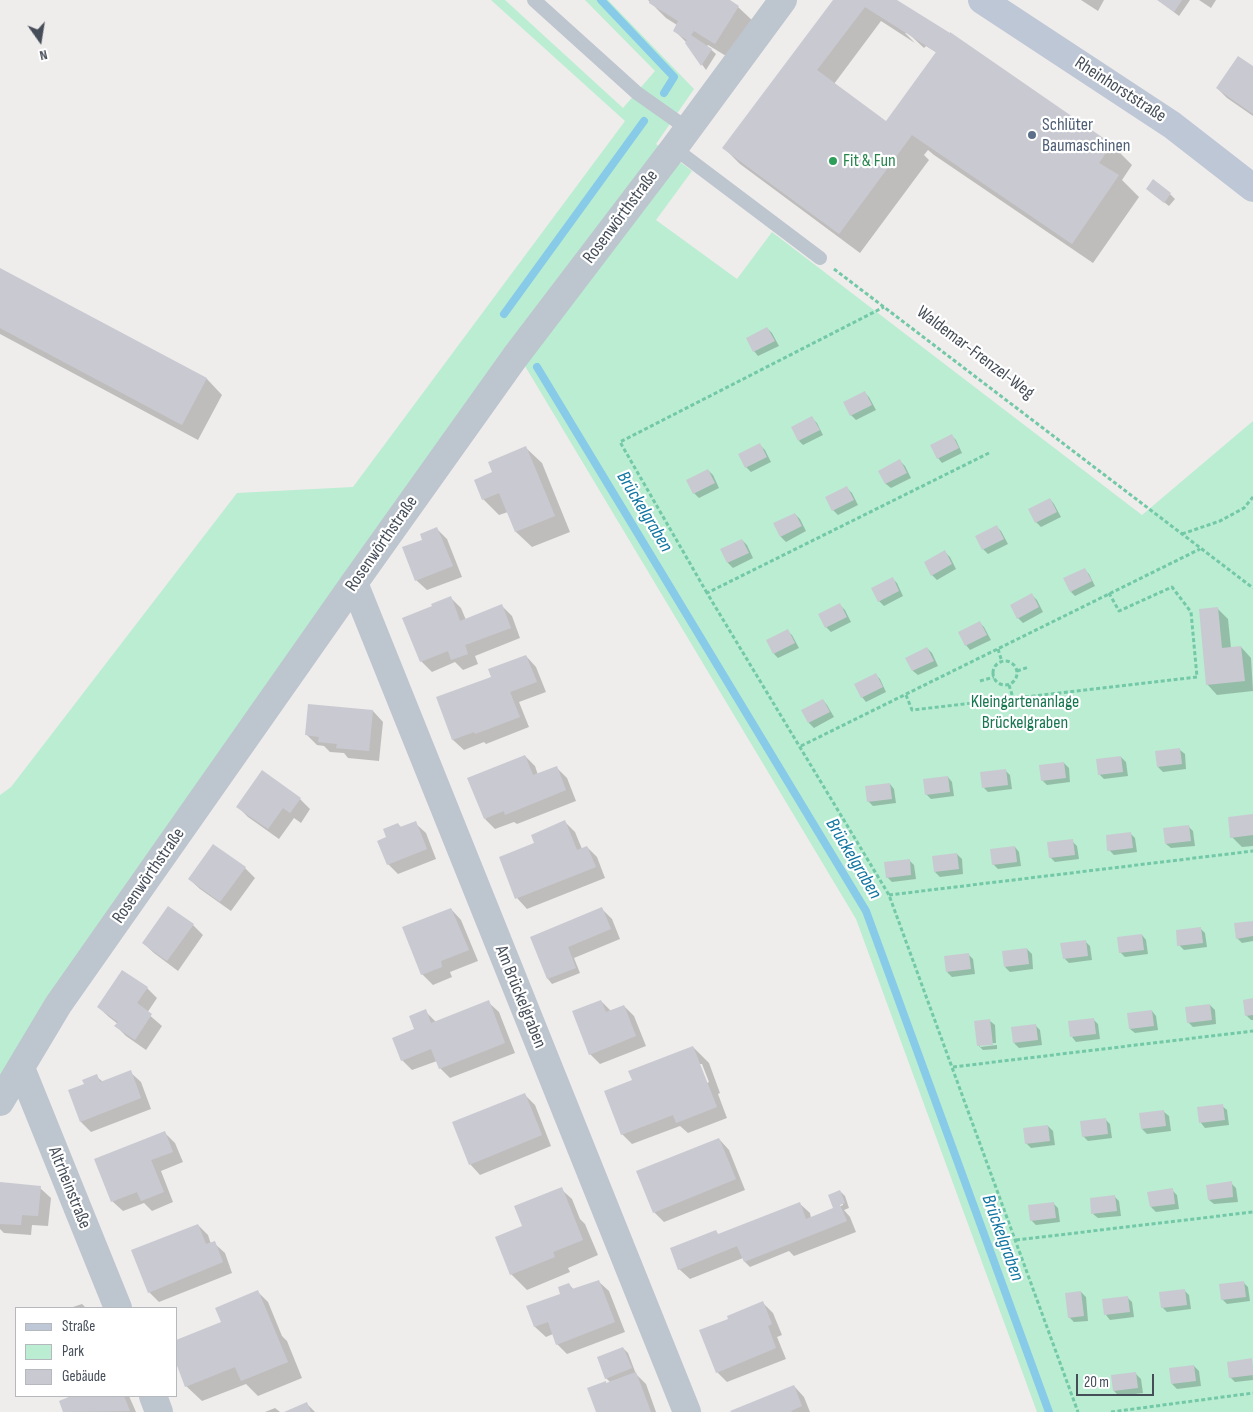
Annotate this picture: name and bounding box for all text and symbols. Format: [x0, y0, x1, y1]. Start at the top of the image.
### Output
north arrow [15, 15, 65, 65]
text: N [38, 46, 49, 64]
street label: Rheinhorststraße [1070, 52, 1170, 128]
place label: Schlüter Baumaschinen [1042, 114, 1130, 156]
marker: Schlüter Baumaschinen [1026, 129, 1038, 141]
place label: Fit & Fun [843, 150, 896, 172]
marker: Fit & Fun [827, 155, 839, 167]
street label: Rosenwörthstraße [579, 166, 663, 268]
street label: Waldemar-Frenzel-Weg [912, 302, 1038, 404]
water label: Brückelgraben [611, 468, 677, 556]
street label: Rosenwörthstraße [341, 492, 423, 596]
park label: Kleingartenanlage Brückelgraben [971, 691, 1079, 734]
water label: Brückelgraben [820, 815, 886, 903]
street label: Rosenwörthstraße [108, 824, 190, 928]
street label: Am Brückelgraben [490, 942, 550, 1052]
street label: Altrheinstraße [43, 1144, 95, 1232]
water label: Brückelgraben [976, 1192, 1028, 1284]
legend [15, 1307, 178, 1397]
text: Straße [62, 1317, 95, 1336]
text: Park [62, 1342, 84, 1361]
scale bar [1078, 1364, 1156, 1396]
text: Gebäude [62, 1367, 106, 1386]
text: 20 m [1084, 1373, 1109, 1392]

